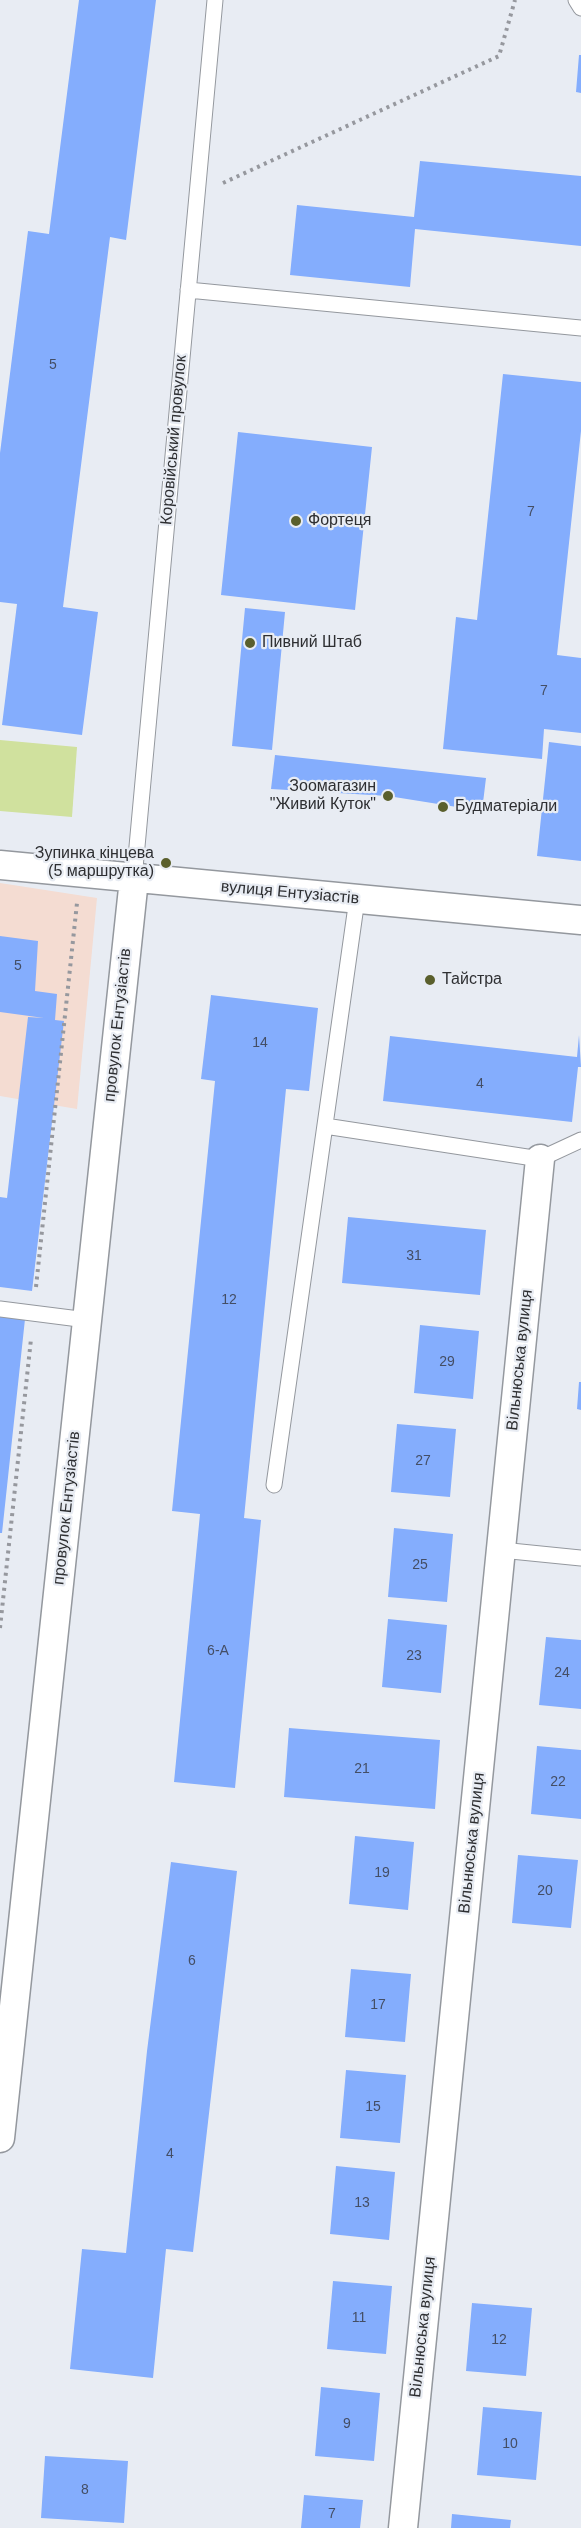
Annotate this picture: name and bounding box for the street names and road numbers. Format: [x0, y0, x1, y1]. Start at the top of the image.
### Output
street label: Коровійський провулок [157, 354, 191, 526]
street label: вулиця Ентузіастів [220, 877, 360, 909]
street label: провулок Ентузіастів [100, 947, 136, 1103]
street label: Вільнюська вулиця [503, 1289, 537, 1431]
street label: провулок Ентузіастів [49, 1430, 85, 1586]
street label: Вільнюська вулиця [455, 1772, 489, 1914]
street label: Вільнюська вулиця [406, 2256, 440, 2398]

